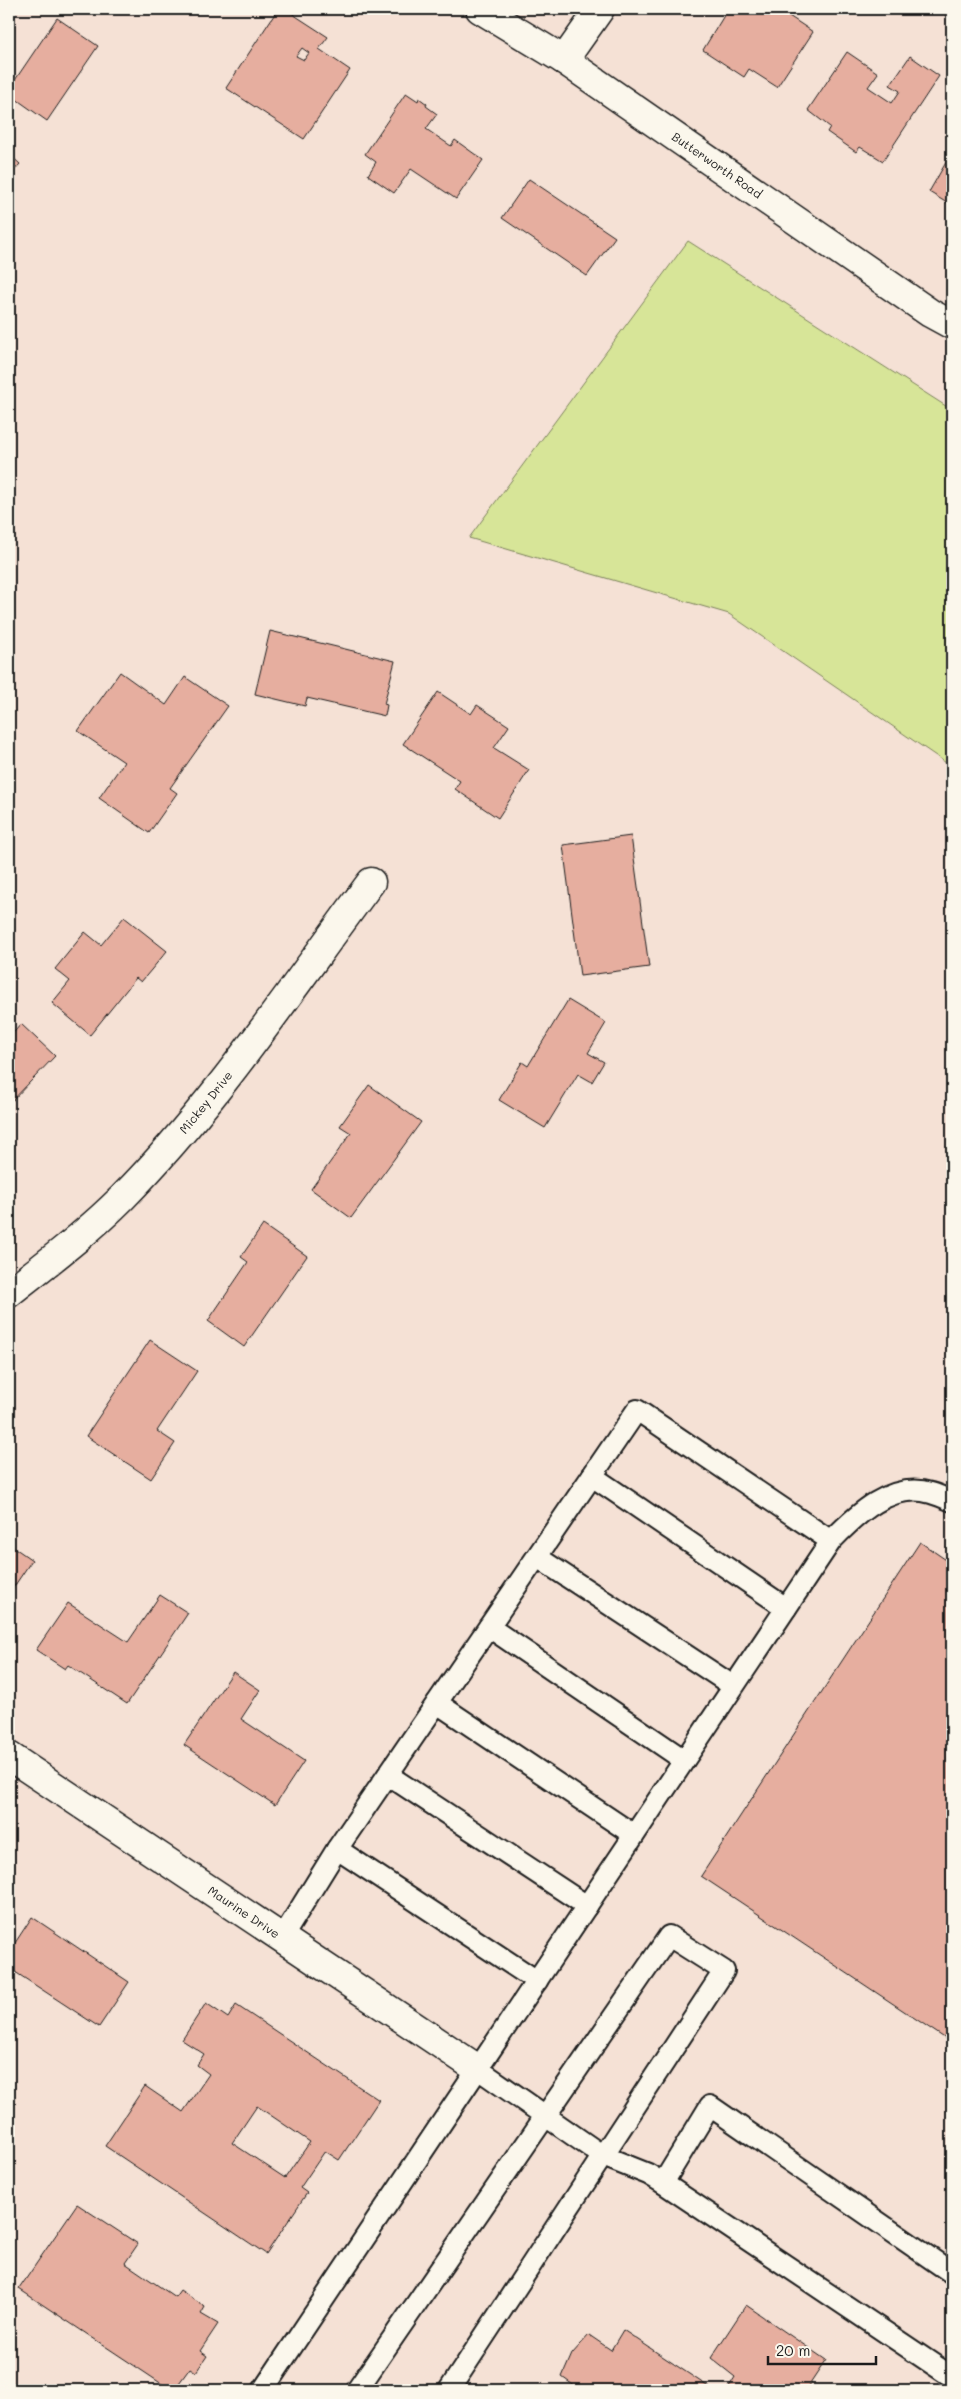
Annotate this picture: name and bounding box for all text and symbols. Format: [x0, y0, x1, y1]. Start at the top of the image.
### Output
street label: Butterworth Road [669, 128, 766, 202]
street label: Mickey Drive [175, 1067, 236, 1137]
street label: Maurine Drive [205, 1882, 283, 1941]
scale bar [768, 2334, 876, 2366]
text: 20 m [776, 2340, 810, 2360]

